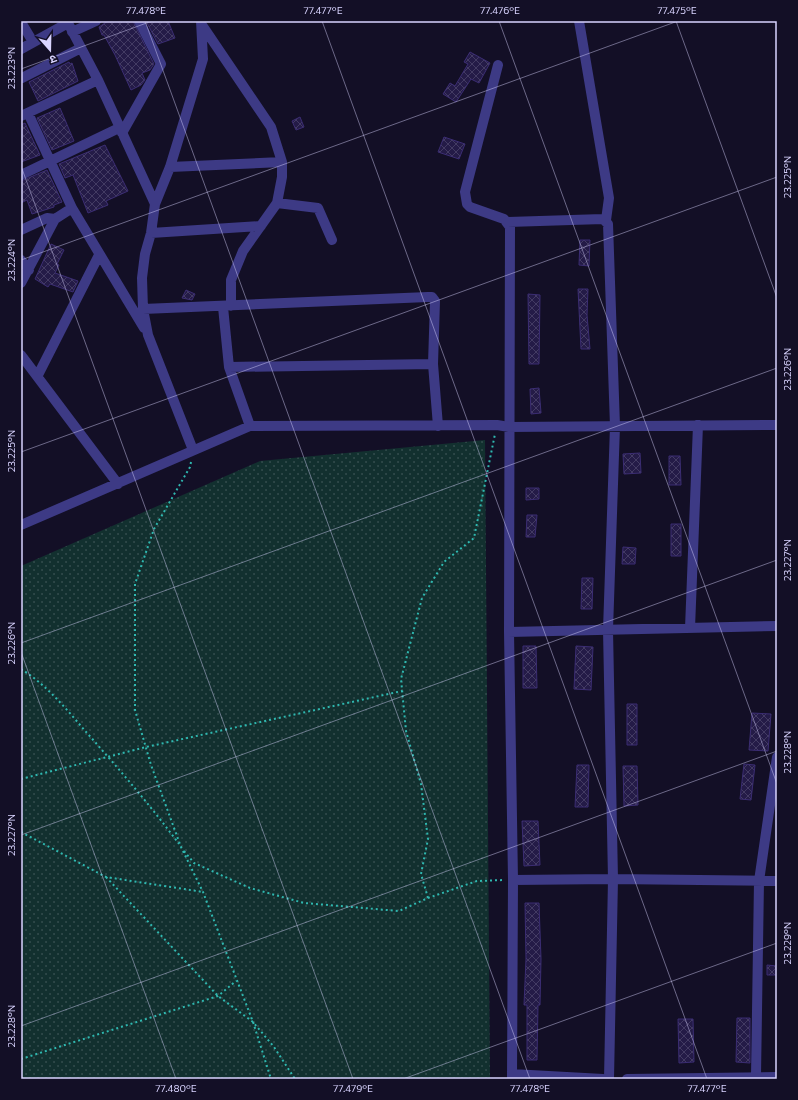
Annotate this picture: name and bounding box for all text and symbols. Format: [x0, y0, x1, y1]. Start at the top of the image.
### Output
text: 77.478°E [126, 4, 166, 16]
text: 77.477°E [303, 4, 343, 16]
text: 77.476°E [480, 4, 520, 16]
text: 77.475°E [657, 4, 697, 16]
north arrow [30, 30, 70, 70]
text: 23.223°N [5, 47, 17, 89]
text: उ [48, 53, 59, 67]
text: 23.225°N [781, 156, 793, 198]
text: 23.224°N [5, 239, 17, 281]
text: 23.226°N [781, 348, 793, 390]
text: 23.225°N [5, 430, 17, 472]
text: 23.227°N [781, 539, 793, 581]
text: 23.226°N [5, 622, 17, 664]
text: 23.228°N [781, 731, 793, 773]
text: 23.227°N [5, 814, 17, 856]
text: 23.229°N [781, 922, 793, 964]
text: 23.228°N [5, 1005, 17, 1047]
text: 77.480°E [155, 1082, 197, 1094]
text: 77.479°E [333, 1082, 373, 1094]
text: 77.478°E [510, 1082, 550, 1094]
text: 77.477°E [687, 1082, 727, 1094]

